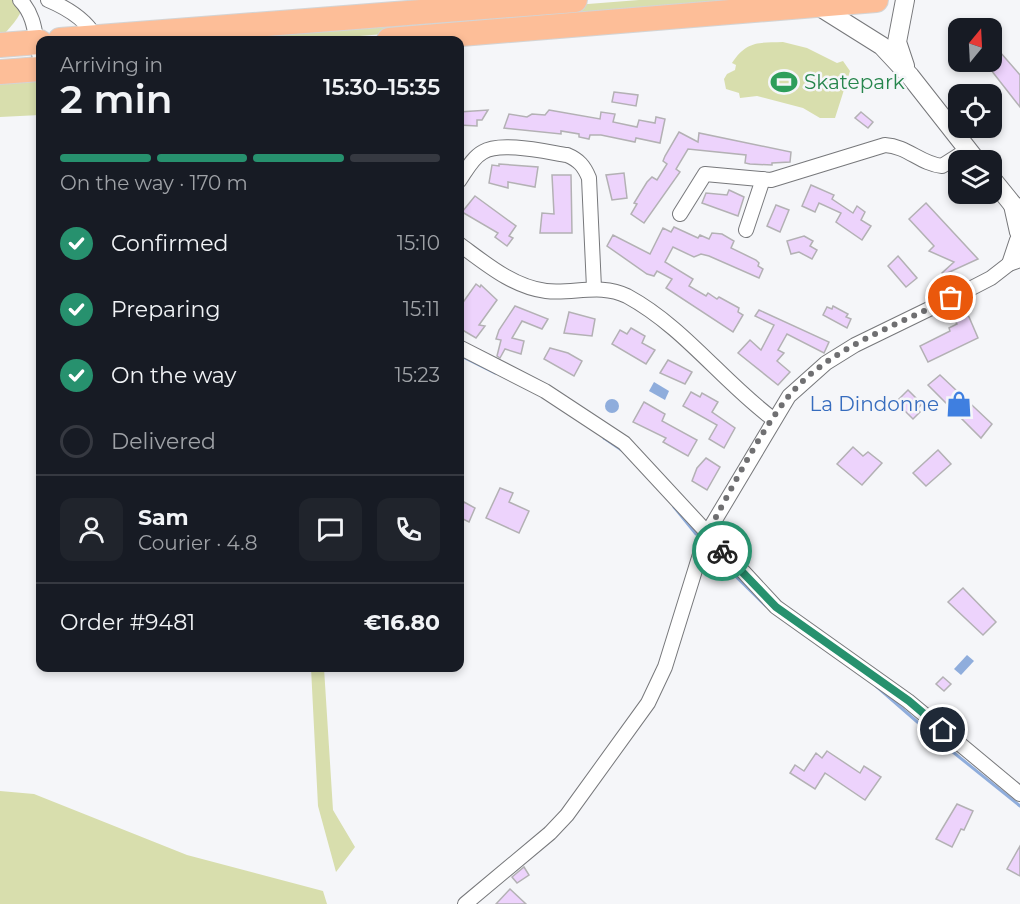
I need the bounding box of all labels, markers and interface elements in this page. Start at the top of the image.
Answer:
north arrow [948,18,1002,72]
map controls [948,18,1002,204]
text: Arriving in [60,53,163,77]
sports icon: Skatepark [769,67,799,97]
place label: Skatepark [804,70,905,94]
text: 15:30–15:35 [323,74,440,101]
text: 2 min [60,75,173,123]
button: locate [948,84,1002,138]
button: layers [948,150,1002,204]
text: On the way · 170 m [60,171,248,195]
icon: check [60,227,93,260]
text: Confirmed [111,230,228,257]
text: 15:10 [397,231,440,255]
pin [925,272,976,323]
icon: bag [934,281,967,314]
icon: check [60,293,93,326]
text: Preparing [111,296,220,323]
text: 15:11 [403,297,440,321]
icon: check [60,359,93,392]
text: On the way [111,362,236,389]
text: 15:23 [395,363,440,387]
shop icon: La Dindonne [944,389,974,419]
place label: La Dindonne [810,392,939,416]
text: Delivered [111,428,216,455]
button: person [60,498,123,561]
button: chat [299,498,362,561]
button: phone [377,498,440,561]
text: Sam [138,504,189,531]
courier [692,521,752,581]
text: Courier · 4.8 [138,531,257,555]
icon: bike [706,535,739,568]
text: Order #9481 [60,609,195,636]
text: €16.80 [364,609,440,636]
pin [917,704,968,755]
icon: home [926,713,959,746]

